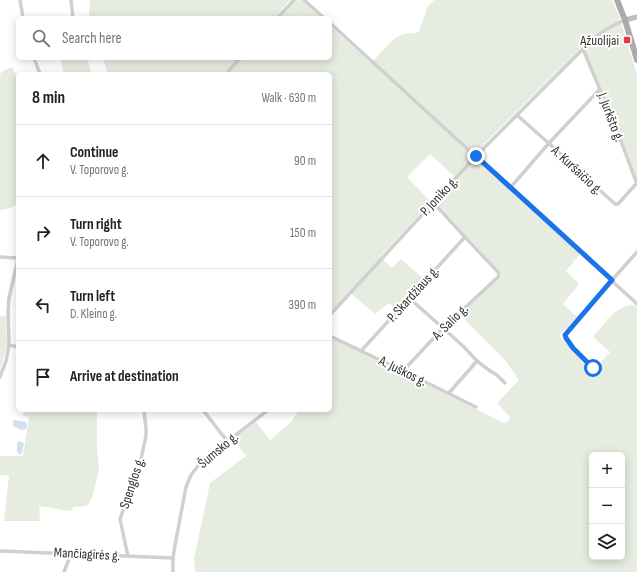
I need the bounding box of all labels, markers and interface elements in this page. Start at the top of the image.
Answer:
search box [16,16,332,60]
icon: search [30,27,52,49]
text: Search here [62,29,122,48]
place label: Ąžuolijai [579,32,619,49]
marker: Ąžuolijai [622,35,632,45]
text: 8 min [32,88,65,108]
street label: J. Jurkšto g. [594,89,628,144]
text: Walk · 630 m [261,90,316,106]
street label: A. Kuršaičio g. [547,141,606,198]
text: Continue [70,143,119,162]
route end [467,147,485,165]
icon: ahead [32,150,54,172]
text: 90 m [294,153,316,169]
text: V. Toporovo g. [70,162,129,178]
street label: P. Joniko g. [417,173,461,219]
text: Turn right [70,215,122,234]
icon: right [32,222,54,244]
text: 150 m [290,225,316,241]
text: V. Toporovo g. [70,234,129,250]
street label: P. Skardžiaus g. [383,262,443,326]
text: Turn left [70,287,115,306]
icon: left [32,294,54,316]
text: 390 m [289,297,316,313]
street label: A. Salio g. [428,300,472,344]
text: D. Kleino g. [70,306,117,322]
street label: A. Juškos g. [375,352,430,390]
route start [584,359,602,377]
icon: arrive [32,366,54,388]
text: Arrive at destination [70,367,179,386]
street label: Šumsko g. [194,428,242,472]
map controls [589,452,625,560]
button: + [589,452,625,488]
street label: Spenglos g. [116,455,148,511]
button: − [589,488,625,524]
button: layers [589,524,625,560]
street label: Mančiagirės g. [53,544,121,564]

